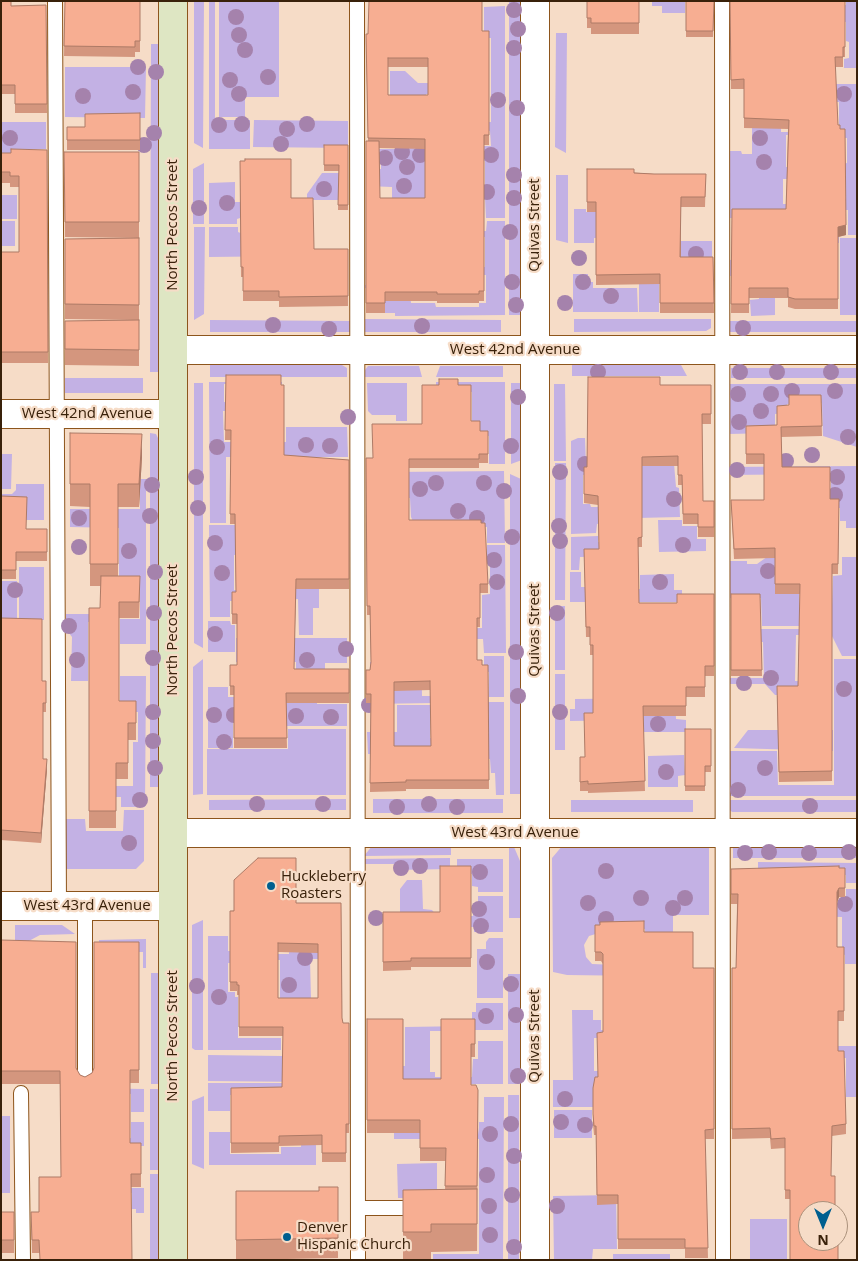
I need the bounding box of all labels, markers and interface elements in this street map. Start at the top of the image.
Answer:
street label: North Pecos Street [164,159,182,291]
street label: Quivas Street [526,178,544,272]
street label: West 42nd Avenue [450,341,580,359]
street label: West 42nd Avenue [22,405,152,423]
street label: North Pecos Street [164,564,182,696]
street label: Quivas Street [526,583,544,677]
street label: West 43rd Avenue [451,824,579,842]
place label: Huckleberry Roasters [281,868,366,903]
marker: Huckleberry Roasters [265,880,277,892]
street label: West 43rd Avenue [23,897,151,915]
street label: North Pecos Street [164,970,182,1102]
street label: Quivas Street [526,989,544,1083]
north arrow [798,1201,848,1251]
place label: Denver Hispanic Church [297,1219,411,1254]
marker: Denver Hispanic Church [281,1231,293,1243]
text: N [817,1231,829,1250]

